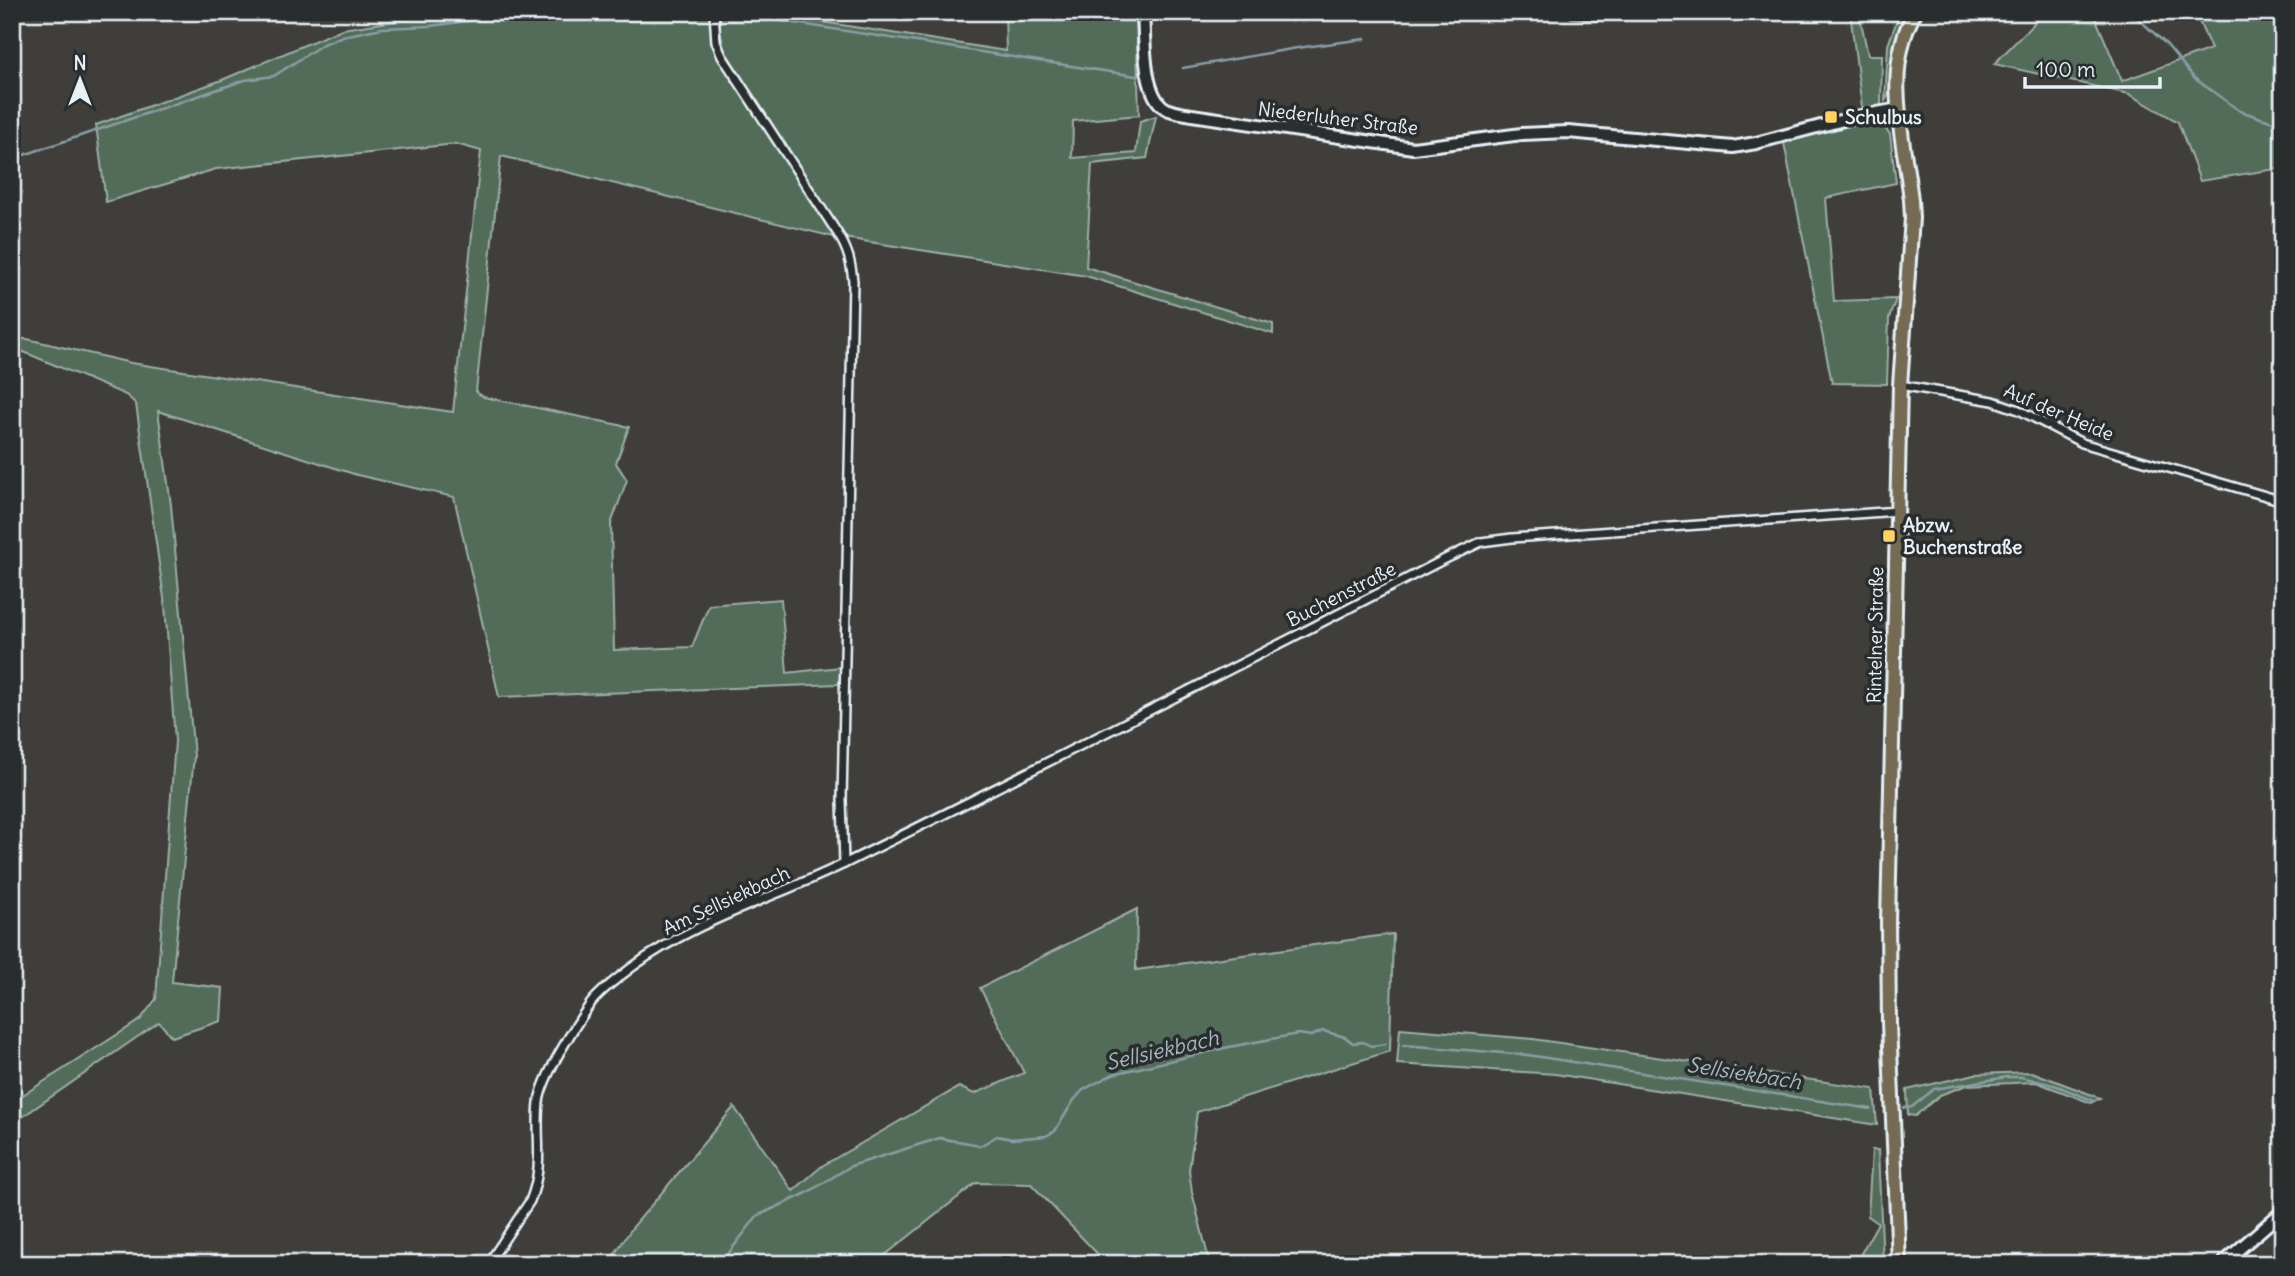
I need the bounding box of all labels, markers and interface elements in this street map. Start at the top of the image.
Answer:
north arrow [46,46,116,116]
scale bar [2025,46,2160,90]
text: N [73,51,87,75]
text: 100 m [2036,56,2095,83]
street label: Niederluher Straße [1257,96,1419,140]
place label: Schulbus [1845,105,1922,129]
marker: Schulbus [1823,109,1839,125]
street label: Auf der Heide [2000,378,2118,446]
place label: Abzw. Buchenstraße [1903,513,2022,559]
marker: Abzw. Buchenstraße [1881,528,1897,544]
street label: Buchenstraße [1282,556,1400,632]
street label: Rintelner Straße [1862,566,1888,704]
street label: Am Sellsiekbach [659,860,793,940]
water label: Sellsiekbach [1103,1024,1222,1076]
water label: Sellsiekbach [1685,1051,1804,1095]

